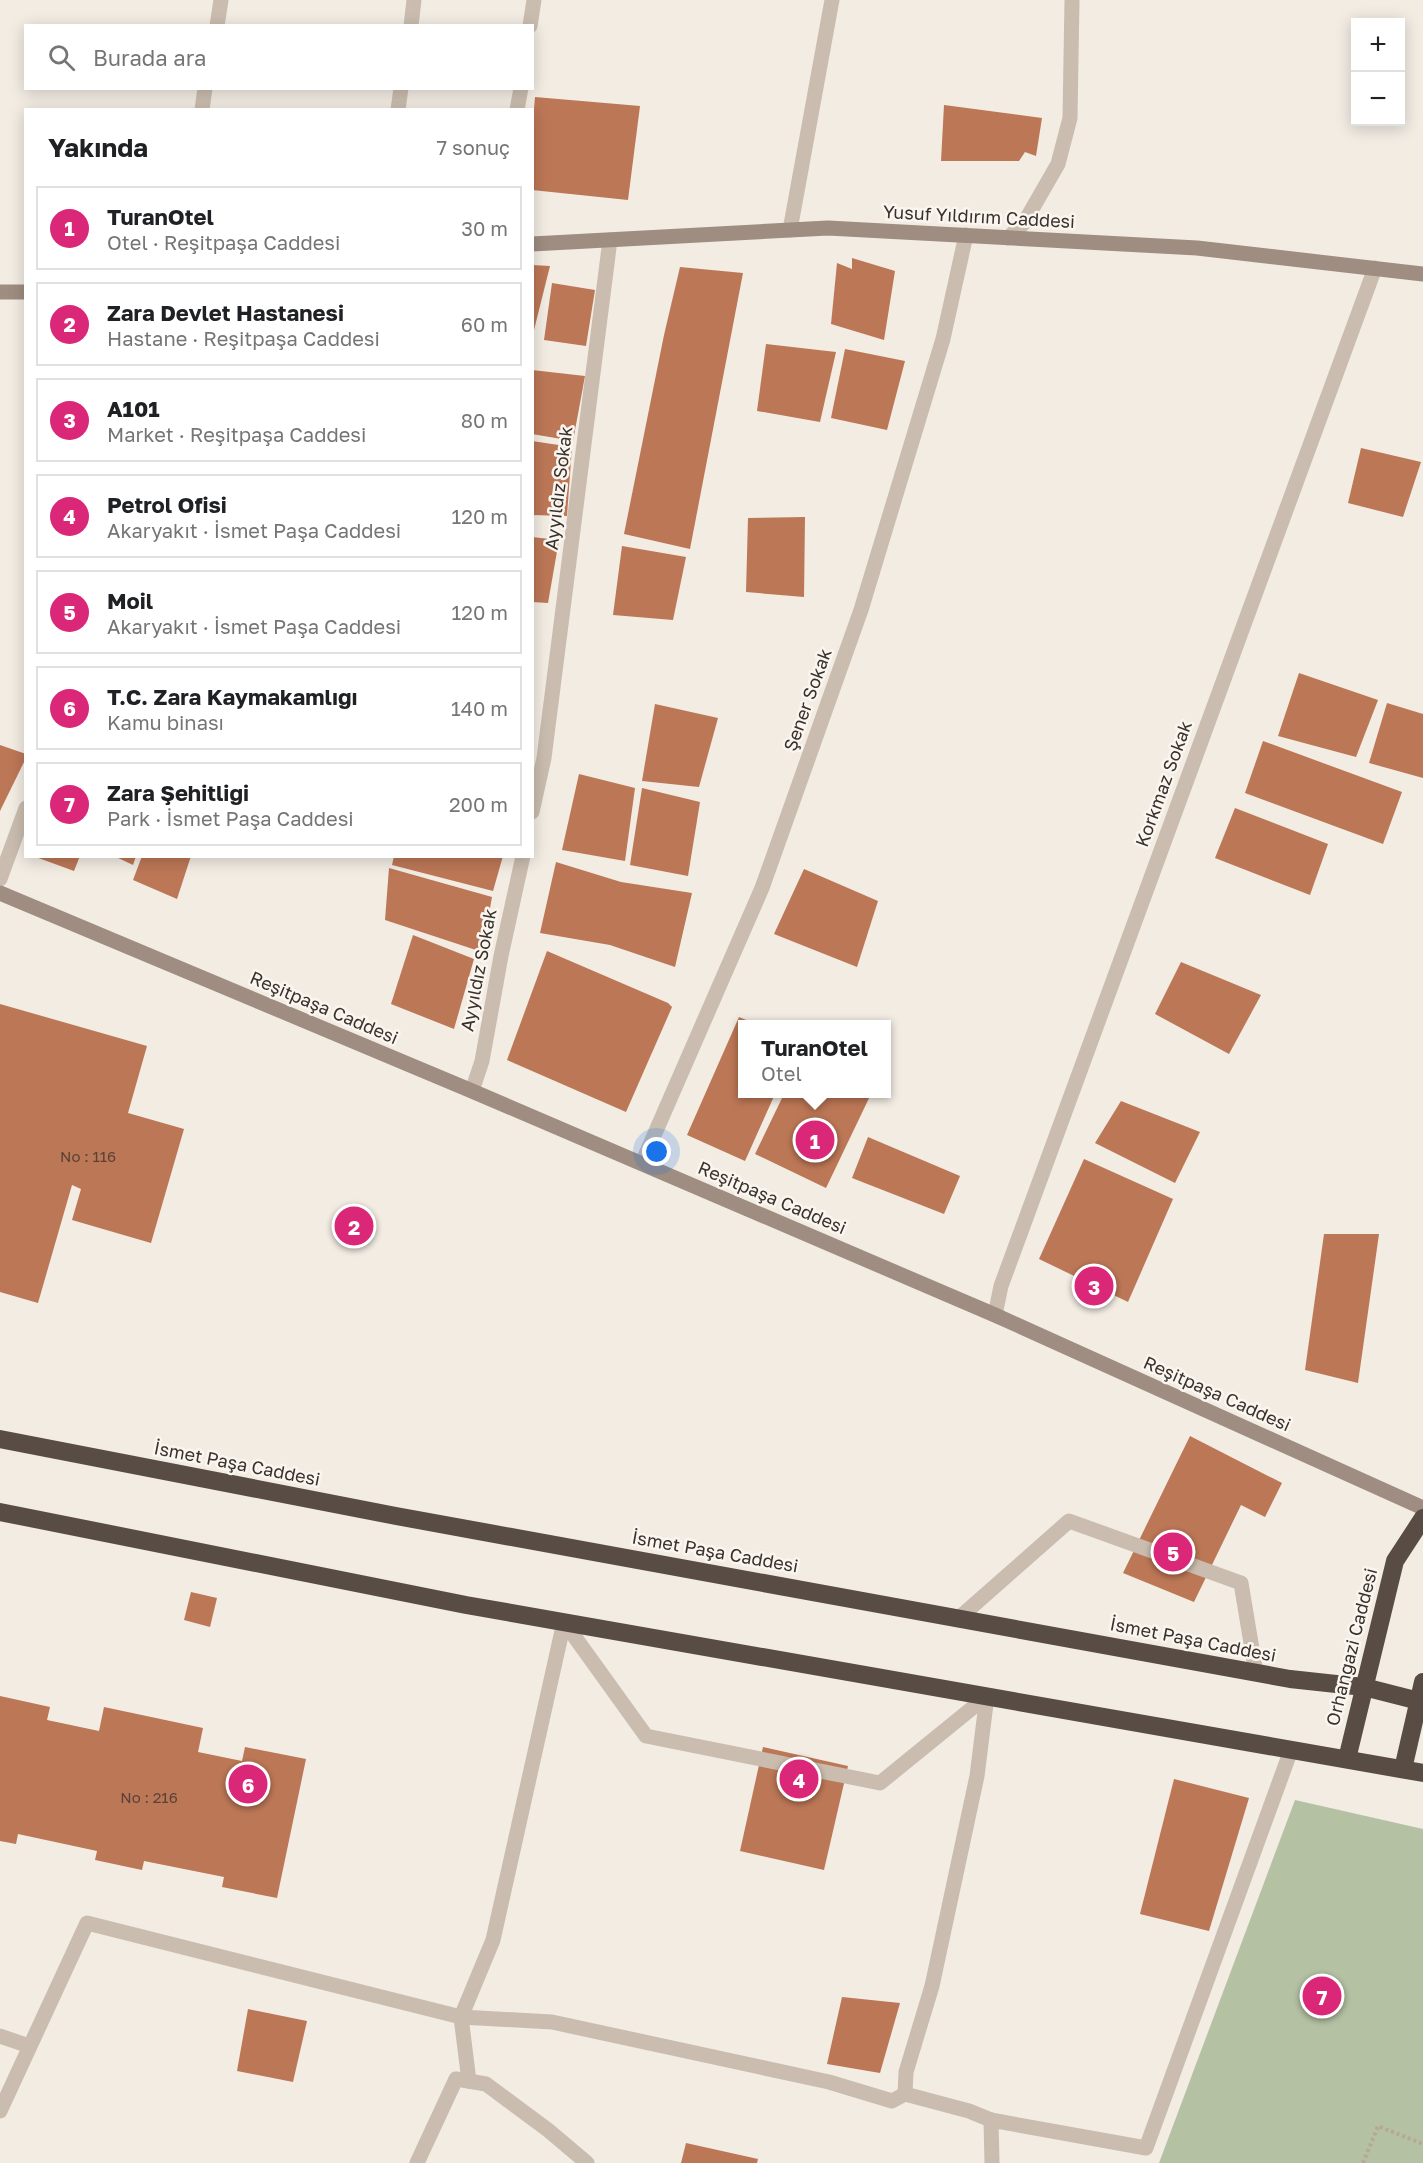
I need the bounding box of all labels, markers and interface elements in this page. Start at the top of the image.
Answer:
map controls [1351,18,1405,126]
button: + [1351,18,1405,72]
search box [24,24,534,90]
icon: search [45,41,78,74]
text: Burada ara [93,44,207,71]
button: − [1351,72,1405,126]
text: Yakında [48,132,148,163]
text: 7 sonuç [437,135,510,159]
street label: Yusuf Yıldırım Caddesi [882,200,1076,232]
text: TuranOtel [107,203,214,230]
text: 1 [64,216,75,240]
text: 30 m [461,216,508,240]
text: Otel · Reşitpaşa Caddesi [107,230,340,254]
text: Zara Devlet Hastanesi [107,299,344,326]
text: 2 [63,312,76,336]
text: 60 m [461,312,508,336]
text: Hastane · Reşitpaşa Caddesi [107,326,380,350]
text: A101 [107,395,160,422]
text: 3 [63,408,76,432]
text: 80 m [461,408,508,432]
text: Market · Reşitpaşa Caddesi [107,422,366,446]
street label: Ayyıldız Sokak [540,425,577,551]
text: Petrol Ofisi [107,491,227,518]
text: 4 [63,504,76,528]
text: 120 m [452,504,508,528]
text: Akaryakıt · İsmet Paşa Caddesi [107,518,401,542]
text: Moil [107,587,153,614]
text: 5 [63,600,76,624]
text: 120 m [452,600,508,624]
text: Akaryakıt · İsmet Paşa Caddesi [107,614,401,638]
street label: Şener Sokak [778,645,836,754]
text: T.C. Zara Kaymakamlığı [107,683,358,710]
text: 6 [63,696,76,720]
text: 140 m [451,696,508,720]
text: Kamu binası [107,710,224,734]
street label: Korkmaz Sokak [1130,718,1196,850]
text: Zara Şehitliği [107,779,249,806]
text: 7 [64,792,75,816]
text: 200 m [449,792,508,816]
text: Park · İsmet Paşa Caddesi [107,806,354,830]
street label: Ayyıldız Sokak [455,907,501,1033]
street label: Reşitpaşa Caddesi [247,966,402,1048]
popup [738,1020,891,1098]
text: TuranOtel [761,1034,868,1061]
text: Otel [761,1061,802,1085]
pin: 1 [796,1118,834,1162]
your location [642,1137,671,1166]
house number: No : 116 [60,1147,116,1165]
street label: Reşitpaşa Caddesi [695,1156,850,1238]
pin: 2 [334,1204,374,1248]
pin: 3 [1074,1264,1114,1308]
street label: Reşitpaşa Caddesi [1140,1351,1294,1435]
street label: İsmet Paşa Caddesi [152,1436,322,1490]
street label: İsmet Paşa Caddesi [630,1526,800,1576]
pin: 5 [1154,1530,1192,1574]
street label: Orhangazi Caddesi [1321,1566,1381,1728]
street label: İsmet Paşa Caddesi [1108,1612,1278,1666]
pin: 4 [780,1756,818,1802]
pin: 6 [228,1762,268,1806]
house number: No : 216 [120,1788,178,1806]
pin: 7 [1302,1974,1342,2018]

